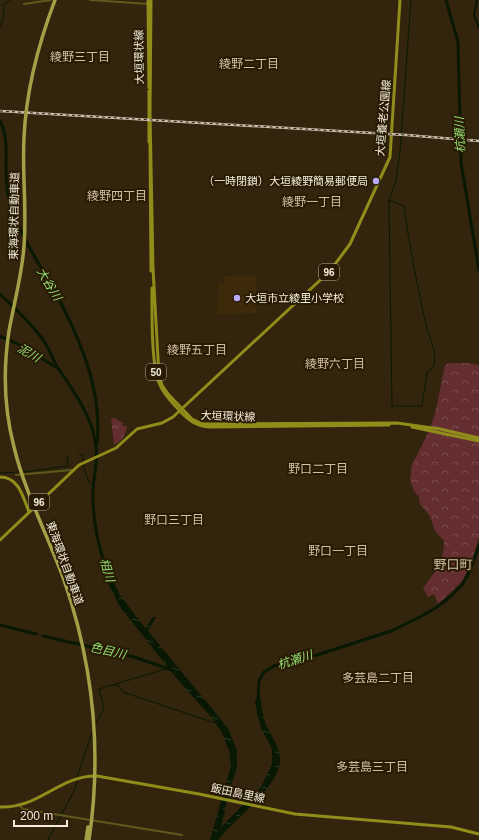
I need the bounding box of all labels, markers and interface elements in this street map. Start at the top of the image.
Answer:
street label: 大垣環状線 [133,29,145,85]
district label: 綾野三丁目 [50,50,110,64]
district label: 綾野二丁目 [219,57,279,71]
street label: 大垣養老公園線 [374,79,392,157]
water label: 杭瀬川 [452,115,468,153]
street label: 東海環状自動車道 [7,172,21,260]
place label: （一時閉鎖）大垣綾野簡易郵便局 [203,175,368,187]
marker: （一時閉鎖）大垣綾野簡易郵便局 [371,176,381,186]
district label: 綾野四丁目 [87,189,147,203]
district label: 綾野一丁目 [282,195,342,209]
road number: 96 [319,264,339,280]
water label: 大谷川 [34,265,65,305]
place label: 大垣市立綾里小学校 [245,292,344,304]
marker: 大垣市立綾里小学校 [232,293,242,303]
water label: 泥川 [15,341,45,366]
district label: 綾野五丁目 [167,343,227,357]
district label: 綾野六丁目 [305,357,365,371]
road number: 50 [146,364,166,380]
street label: 大垣環状線 [200,409,256,423]
district label: 野口二丁目 [288,462,348,476]
road number: 96 [29,494,49,510]
district label: 野口三丁目 [144,513,204,527]
street label: 東海環状自動車道 [44,520,86,606]
district label: 野口一丁目 [308,544,368,558]
water label: 相川 [97,556,118,585]
district label: 野口町 [433,557,473,572]
water label: 色目川 [89,640,129,662]
water label: 杭瀬川 [276,647,316,672]
district label: 多芸島二丁目 [342,671,414,685]
district label: 多芸島三丁目 [336,760,408,774]
street label: 飯田島里線 [210,781,266,805]
scale bar [14,802,67,828]
text: 200 m [20,809,53,823]

